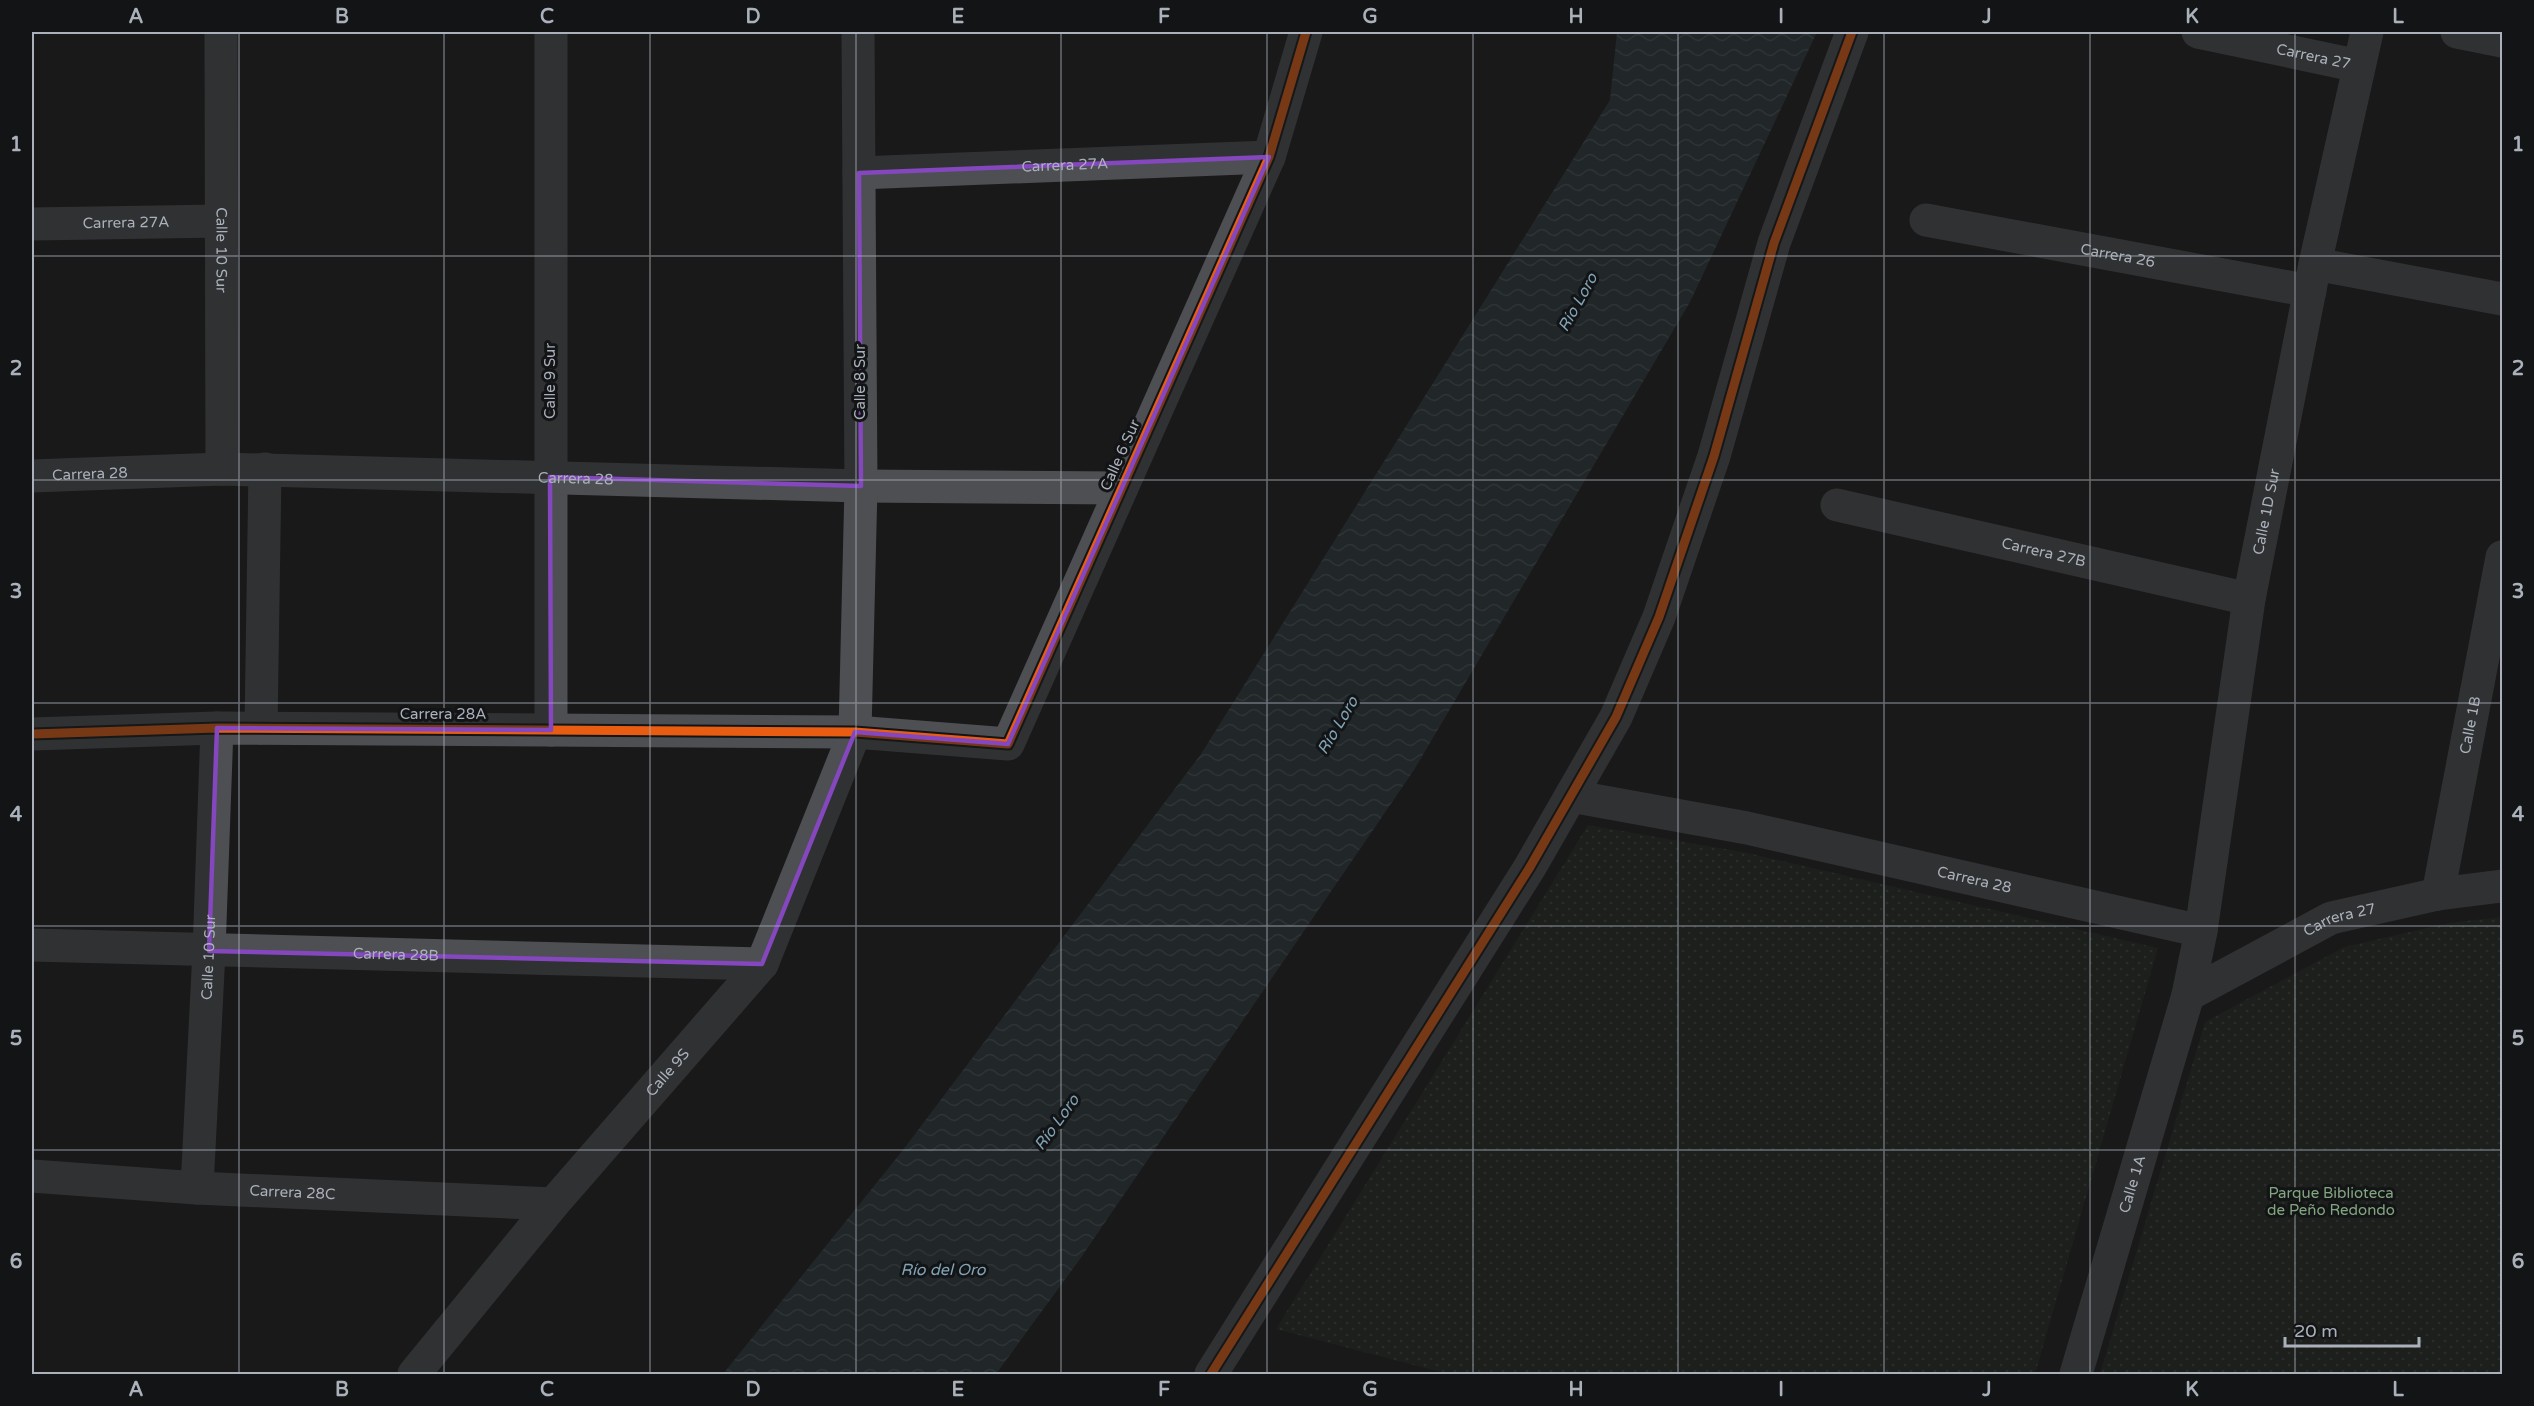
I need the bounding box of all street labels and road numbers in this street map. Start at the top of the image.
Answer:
street label: Carrera 27 [2275,40,2352,73]
street label: Carrera 27A [1021,154,1109,176]
street label: Calle 10 Sur [212,207,231,293]
street label: Carrera 27A [82,213,170,232]
street label: Carrera 26 [2079,240,2157,271]
street label: Calle 9 Sur [541,343,559,419]
street label: Calle 8 Sur [851,344,869,420]
street label: Calle 6 Sur [1096,416,1144,493]
street label: Carrera 28 [52,463,128,484]
street label: Calle 1D Sur [2249,467,2284,556]
street label: Carrera 28 [538,468,614,488]
street label: Carrera 27B [2000,534,2088,570]
street label: Calle 1B [2456,695,2484,755]
street label: Carrera 28A [400,705,486,723]
street label: Carrera 28 [1935,862,2013,897]
street label: Carrera 27 [2300,899,2377,940]
street label: Calle 10 Sur [198,914,219,1000]
street label: Carrera 28B [353,944,439,965]
street label: Calle 9S [642,1045,693,1100]
street label: Calle 1A [2115,1153,2149,1215]
street label: Carrera 28C [249,1181,336,1203]

